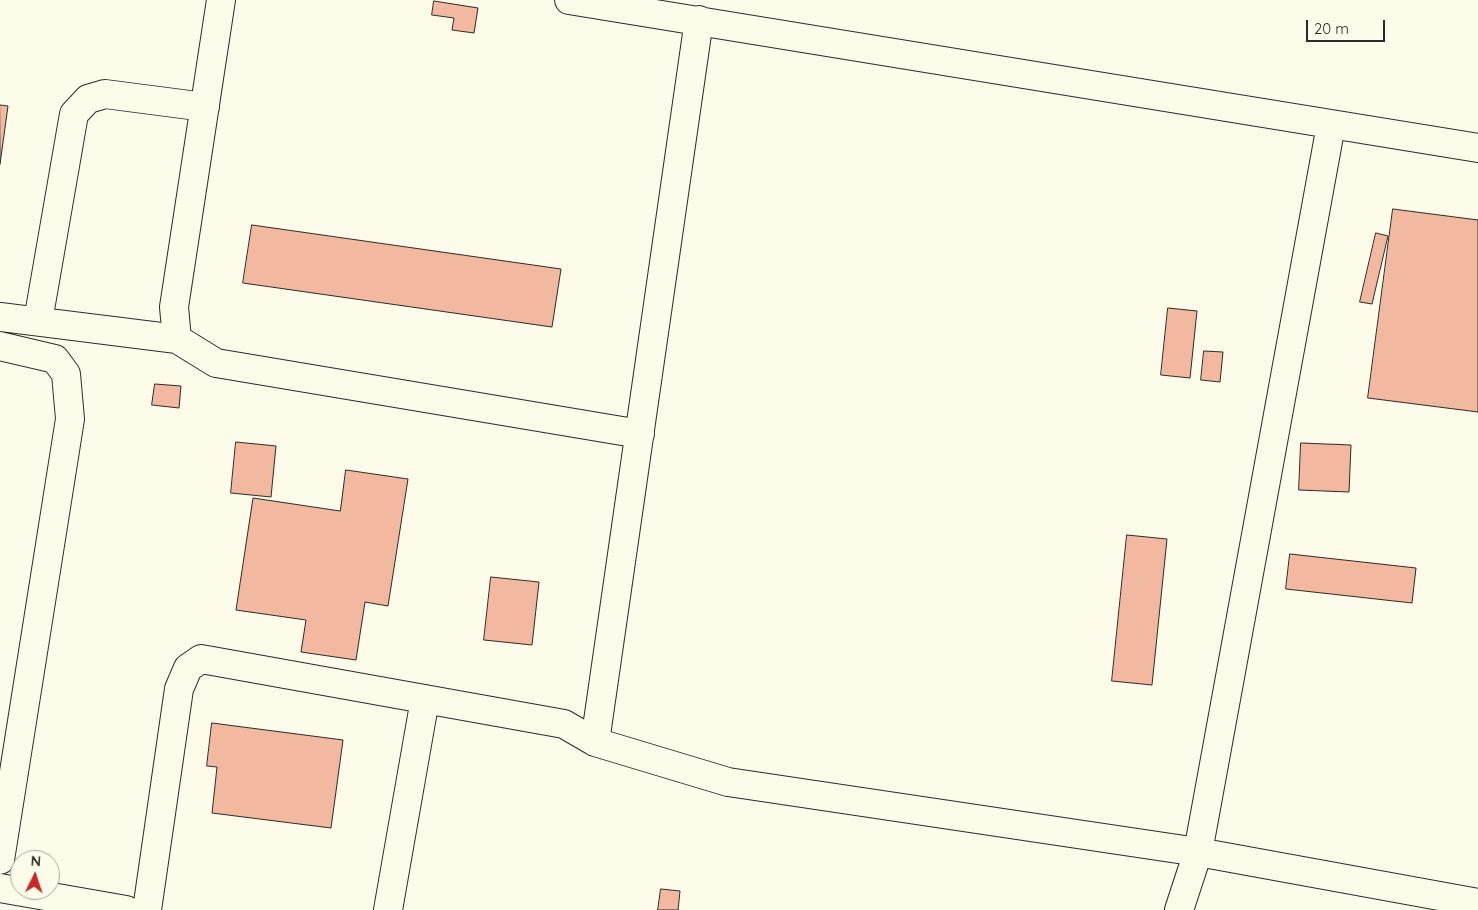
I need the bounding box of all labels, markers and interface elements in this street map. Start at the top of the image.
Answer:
scale bar [1308,10,1387,42]
text: 20 m [1314,19,1349,38]
north arrow [10,850,60,900]
text: N [30,852,42,870]

